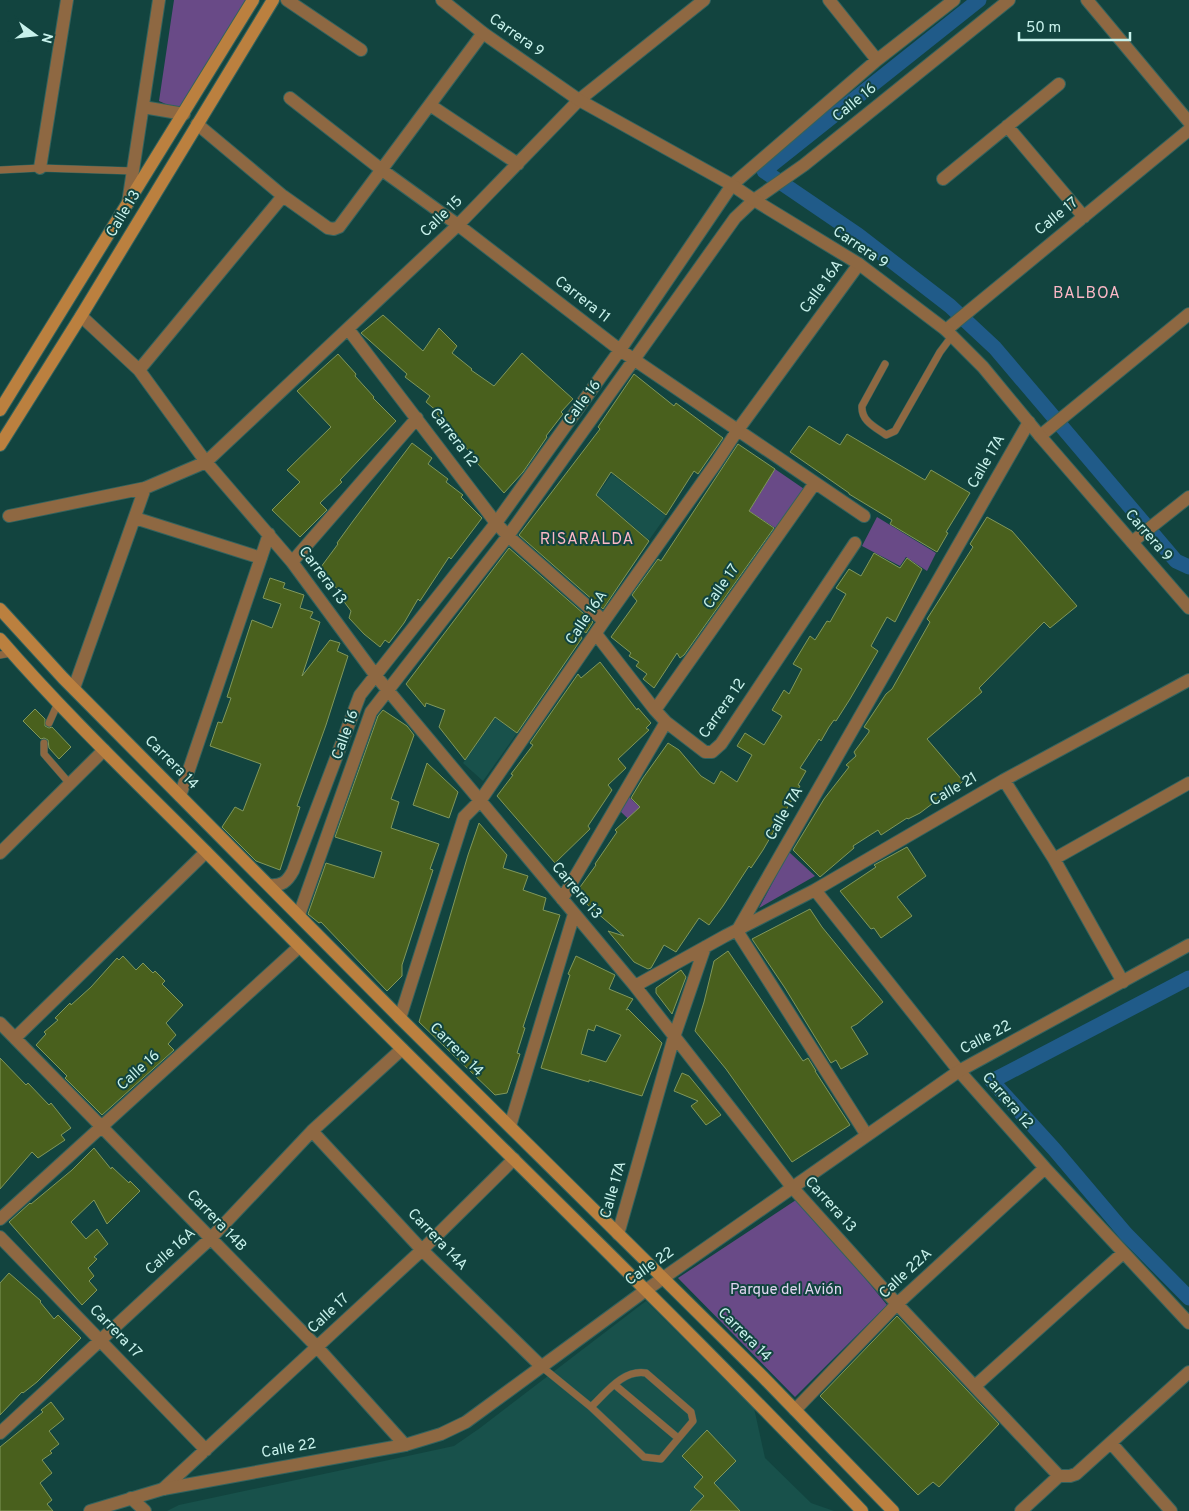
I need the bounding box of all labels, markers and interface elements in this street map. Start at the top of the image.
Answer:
north arrow [10,10,60,60]
street label: Carrera 9 [485,10,547,62]
scale bar [1019,10,1130,42]
text: 50 m [1026,19,1061,38]
text: N [37,31,56,45]
street label: Calle 16 [829,79,881,127]
street label: Calle 13 [103,187,145,241]
street label: Calle 15 [417,192,467,242]
street label: Calle 17 [1031,194,1083,240]
street label: Carrera 9 [829,222,891,274]
street label: Calle 16A [796,257,848,317]
street label: Carrera 11 [550,272,614,328]
district label: BALBOA [1053,284,1121,304]
street label: Calle 16 [560,377,606,429]
street label: Carrera 12 [425,405,481,471]
street label: Calle 17A [964,432,1010,492]
street label: Carrera 9 [1120,506,1176,566]
district label: RISARALDA [540,530,634,550]
street label: Carrera 13 [294,543,350,609]
street label: Calle 17 [700,561,744,613]
street label: Calle 16A [562,587,612,649]
street label: Carrera 12 [695,675,751,743]
street label: Calle 16 [328,707,364,762]
street label: Carrera 14 [140,732,202,794]
street label: Calle 21 [927,769,981,811]
street label: Calle 17A [762,784,808,844]
street label: Carrera 13 [547,859,605,923]
street label: Calle 22 [957,1017,1015,1059]
street label: Carrera 14 [425,1019,487,1081]
street label: Calle 16 [113,1047,165,1095]
street label: Carrera 12 [977,1069,1037,1133]
street label: Calle 17A [597,1159,631,1221]
street label: Carrera 13 [800,1173,860,1237]
street label: Carrera 14B [182,1186,250,1256]
street label: Carrera 14A [403,1205,471,1275]
street label: Calle 16A [142,1224,200,1280]
street label: Calle 22 [622,1243,678,1291]
street label: Calle 22A [876,1245,936,1303]
park label: Parque del Avión [730,1281,842,1300]
street label: Calle 17 [304,1290,354,1338]
street label: Carrera 17 [85,1301,145,1363]
street label: Carrera 14 [713,1304,775,1366]
street label: Calle 22 [260,1435,318,1463]

